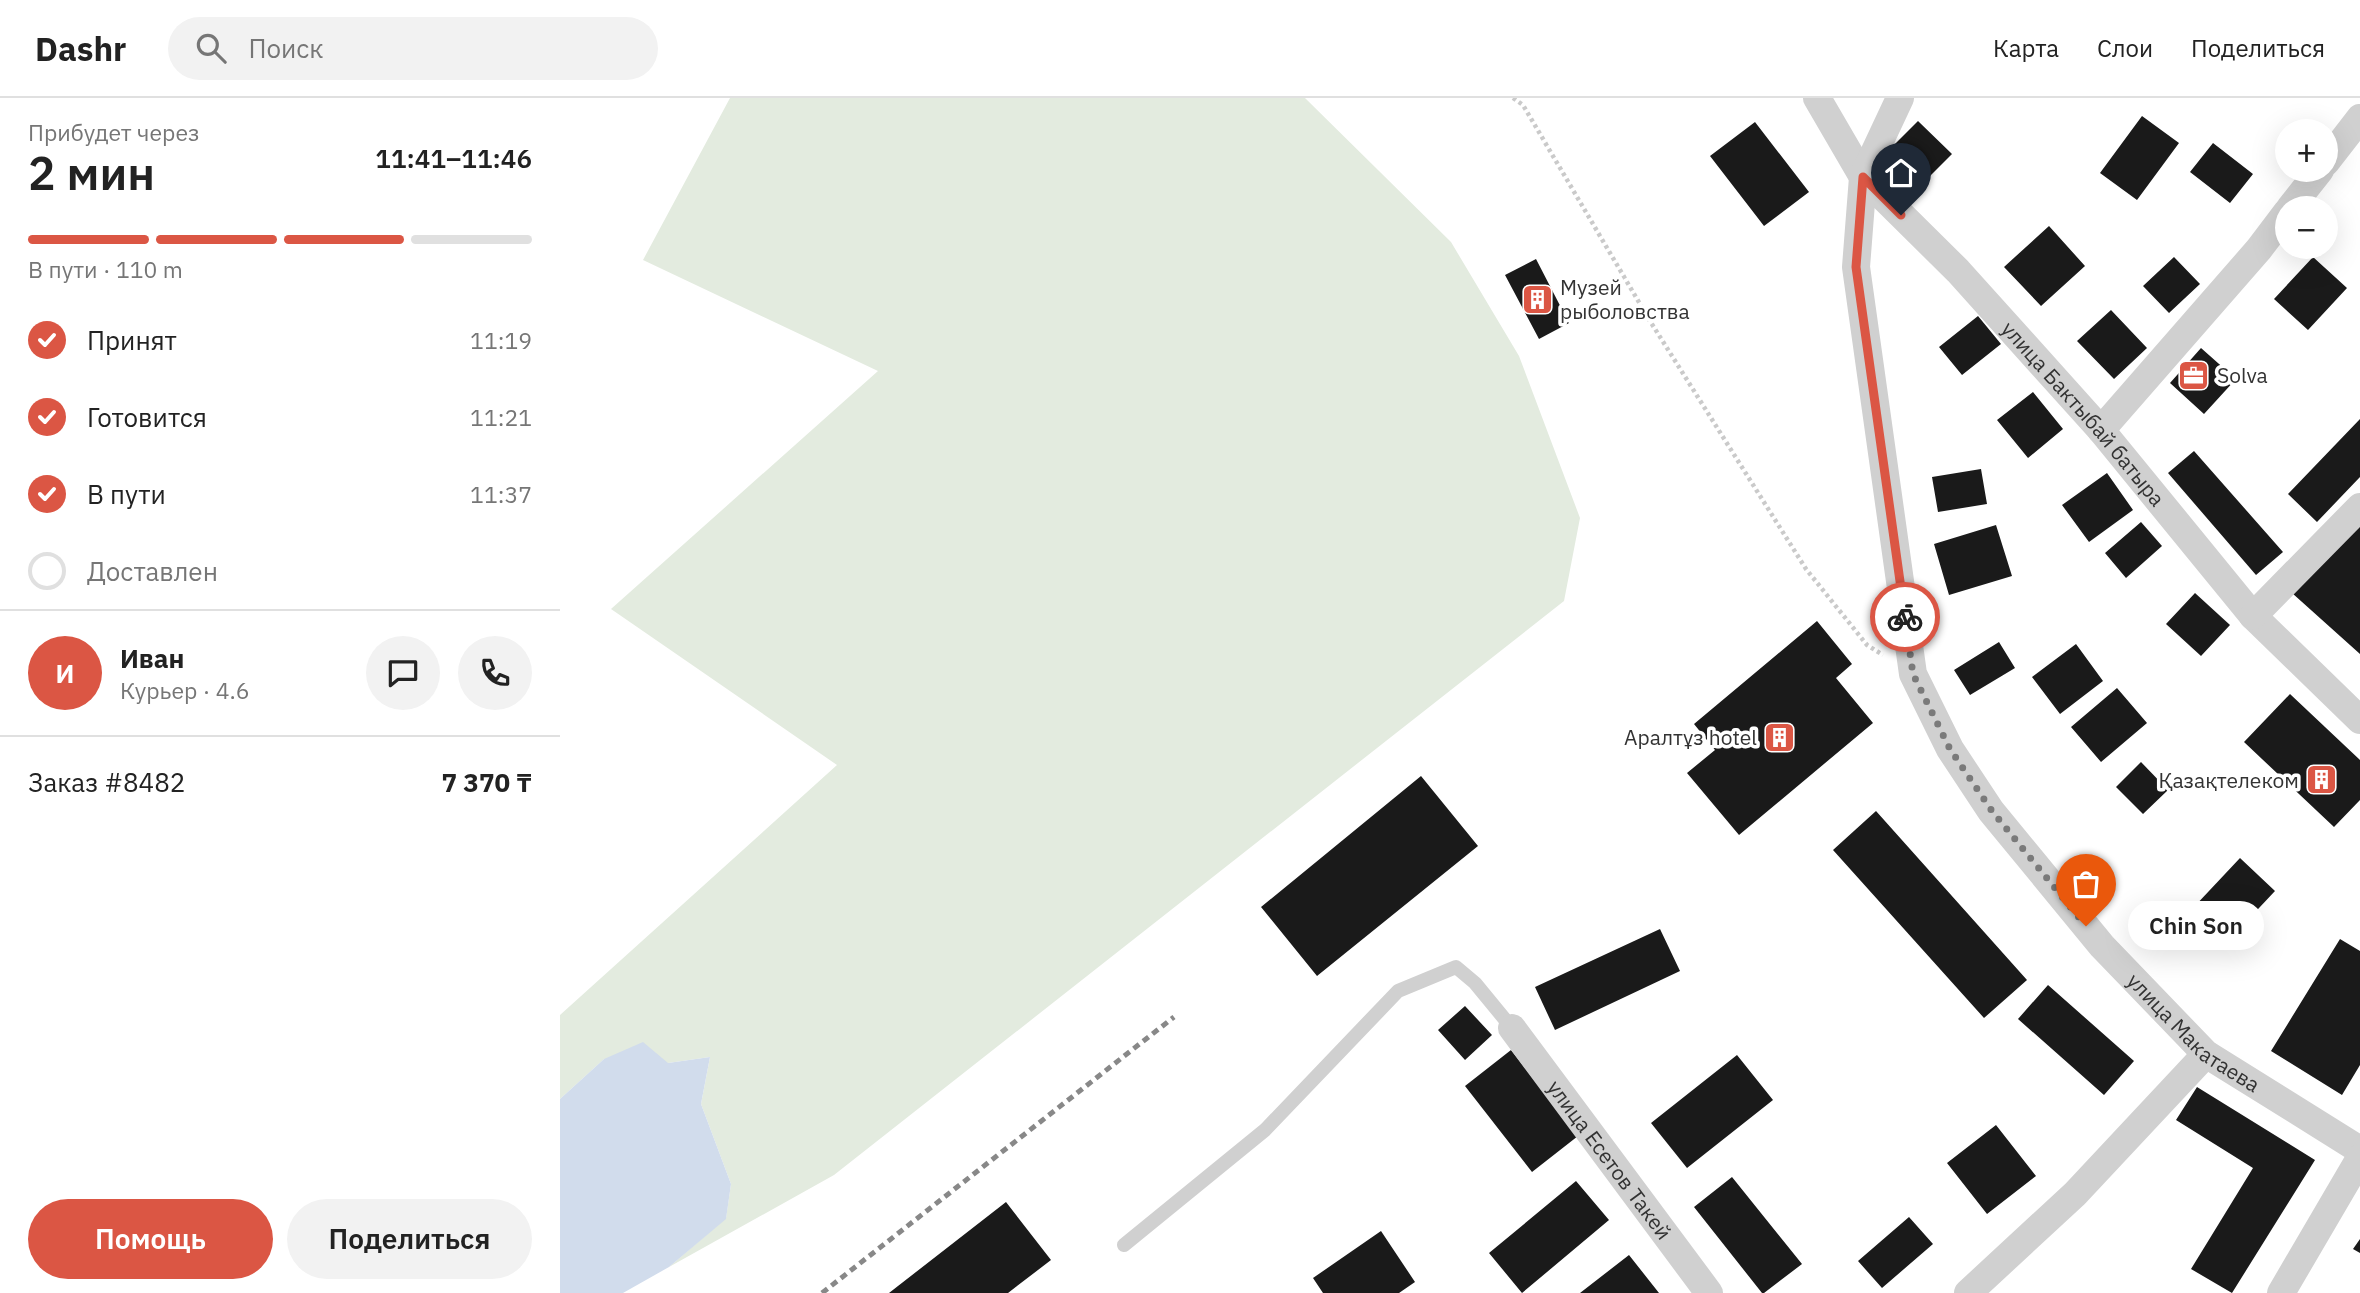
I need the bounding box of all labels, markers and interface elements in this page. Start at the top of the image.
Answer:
search box [168,17,658,80]
text: Dashr [35,27,126,70]
icon: search [192,29,230,67]
text: Поиск [248,31,324,65]
text: Карта [1993,32,2059,64]
text: Слои [2097,32,2153,64]
text: Поделиться [2191,32,2325,64]
text: Прибудет через [28,117,200,147]
map controls [2275,119,2338,259]
button: + [2275,119,2338,182]
text: 11:41–11:46 [375,141,532,175]
text: 2 мин [28,143,155,203]
pin [1871,143,1931,215]
icon: home [1882,154,1920,192]
button: − [2275,196,2338,259]
text: В пути · 110 m [28,254,183,284]
place label: Музей рыболовства [1560,273,1690,325]
building icon: Музей рыболовства [1520,282,1554,316]
street label: улица Бактыбай батыра [1996,315,2171,512]
icon: check [28,321,66,359]
text: Принят [87,323,177,357]
text: 11:19 [470,325,532,355]
office icon: Solva [2177,358,2211,392]
place label: Solva [2217,361,2268,389]
icon: check [28,398,66,436]
text: Готовится [87,400,207,434]
text: 11:21 [470,402,532,432]
icon: check [28,475,66,513]
text: В пути [87,477,166,511]
text: 11:37 [470,479,532,509]
text: Доставлен [87,554,218,588]
courier [1870,582,1940,652]
icon: bike [1886,598,1924,636]
button: chat [366,636,440,710]
button: phone [458,636,532,710]
text: Иван [120,641,185,675]
text: И [56,656,74,690]
text: Курьер · 4.6 [120,675,250,705]
building icon: Аралтұз hotel [1763,720,1797,754]
place label: Аралтұз hotel [1624,723,1757,751]
building icon: Қазақтелеком [2305,763,2339,797]
text: Заказ #8482 [28,765,185,799]
text: 7 370 ₸ [442,765,532,799]
place label: Қазақтелеком [2158,766,2299,794]
pin [2056,854,2116,926]
icon: bag [2067,865,2105,903]
callout: Chin Son [2128,902,2264,950]
text: Chin Son [2149,910,2243,940]
street label: улица Макатаева [2121,967,2265,1098]
street label: улица Есетов Такей [1541,1074,1678,1245]
button: Помощь [28,1199,273,1279]
button: Поделиться [287,1199,532,1279]

